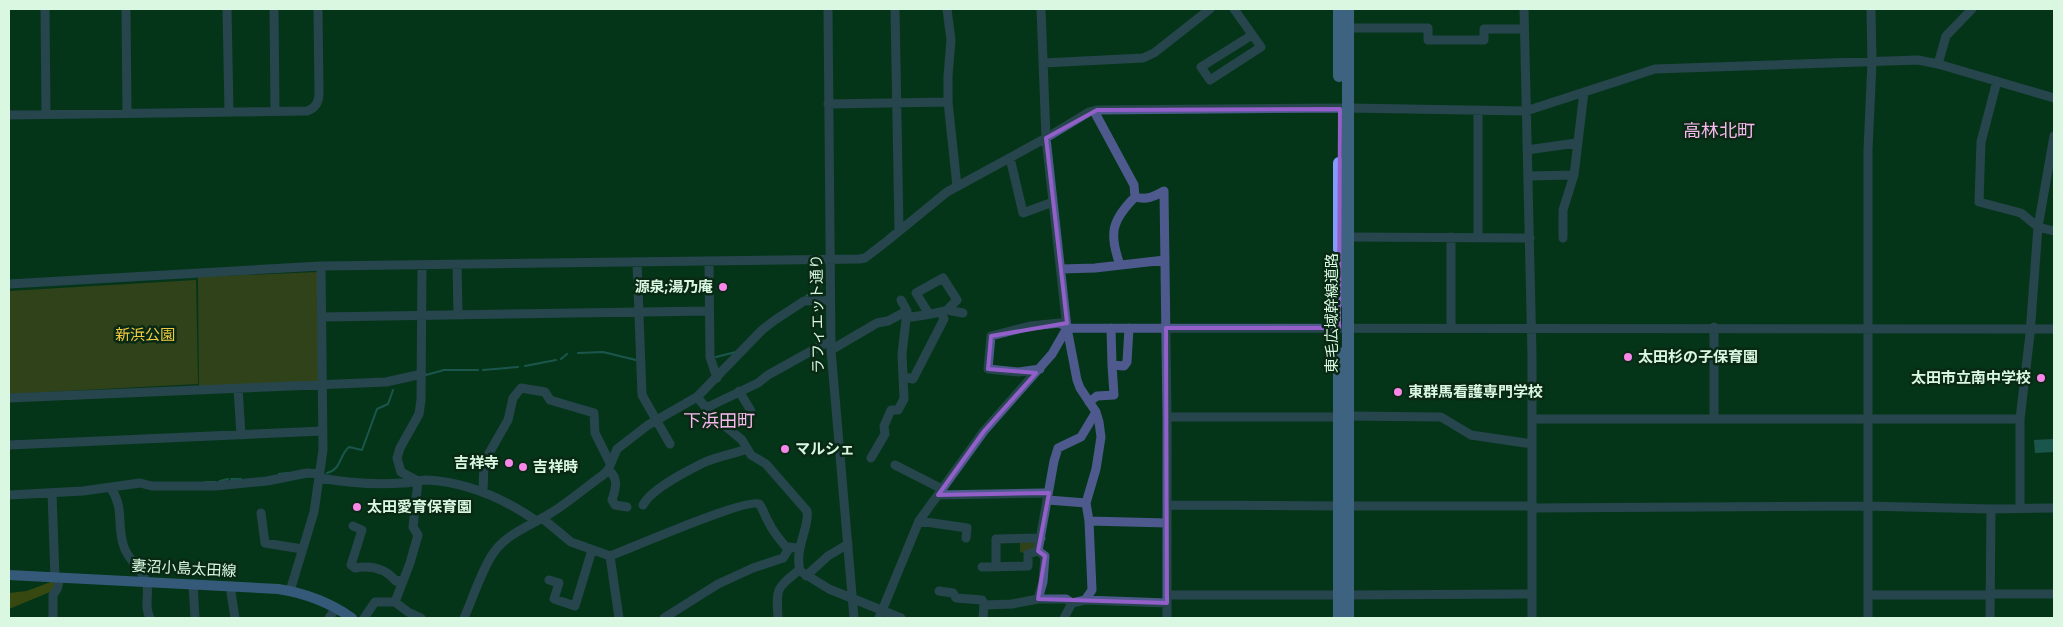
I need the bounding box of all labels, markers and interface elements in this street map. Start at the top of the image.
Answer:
district label: 高林北町 [1683,121,1755,142]
street label: 東毛広域幹線道路 [1323,253,1342,373]
street label: ラフィエット通り [807,254,829,374]
place label: 源泉;湯乃庵 [634,278,713,297]
marker: 源泉;湯乃庵 [717,281,729,293]
park label: 新浜公園 [115,326,175,345]
place label: 太田杉の子保育園 [1638,348,1758,367]
marker: 太田杉の子保育園 [1622,351,1634,363]
place label: 太田市立南中学校 [1911,369,2031,388]
marker: 太田市立南中学校 [2035,372,2047,384]
place label: 東群馬看護専門学校 [1408,383,1543,402]
marker: 東群馬看護専門学校 [1392,386,1404,398]
district label: 下浜田町 [683,411,755,432]
place label: マルシェ [795,440,855,459]
marker: マルシェ [779,443,791,455]
place label: 吉祥寺 [454,454,499,473]
marker: 吉祥寺 [503,457,515,469]
place label: 吉祥時 [533,458,578,477]
marker: 吉祥時 [517,461,529,473]
place label: 太田愛育保育園 [367,498,472,517]
marker: 太田愛育保育園 [351,501,363,513]
street label: 妻沼小島太田線 [131,557,237,581]

